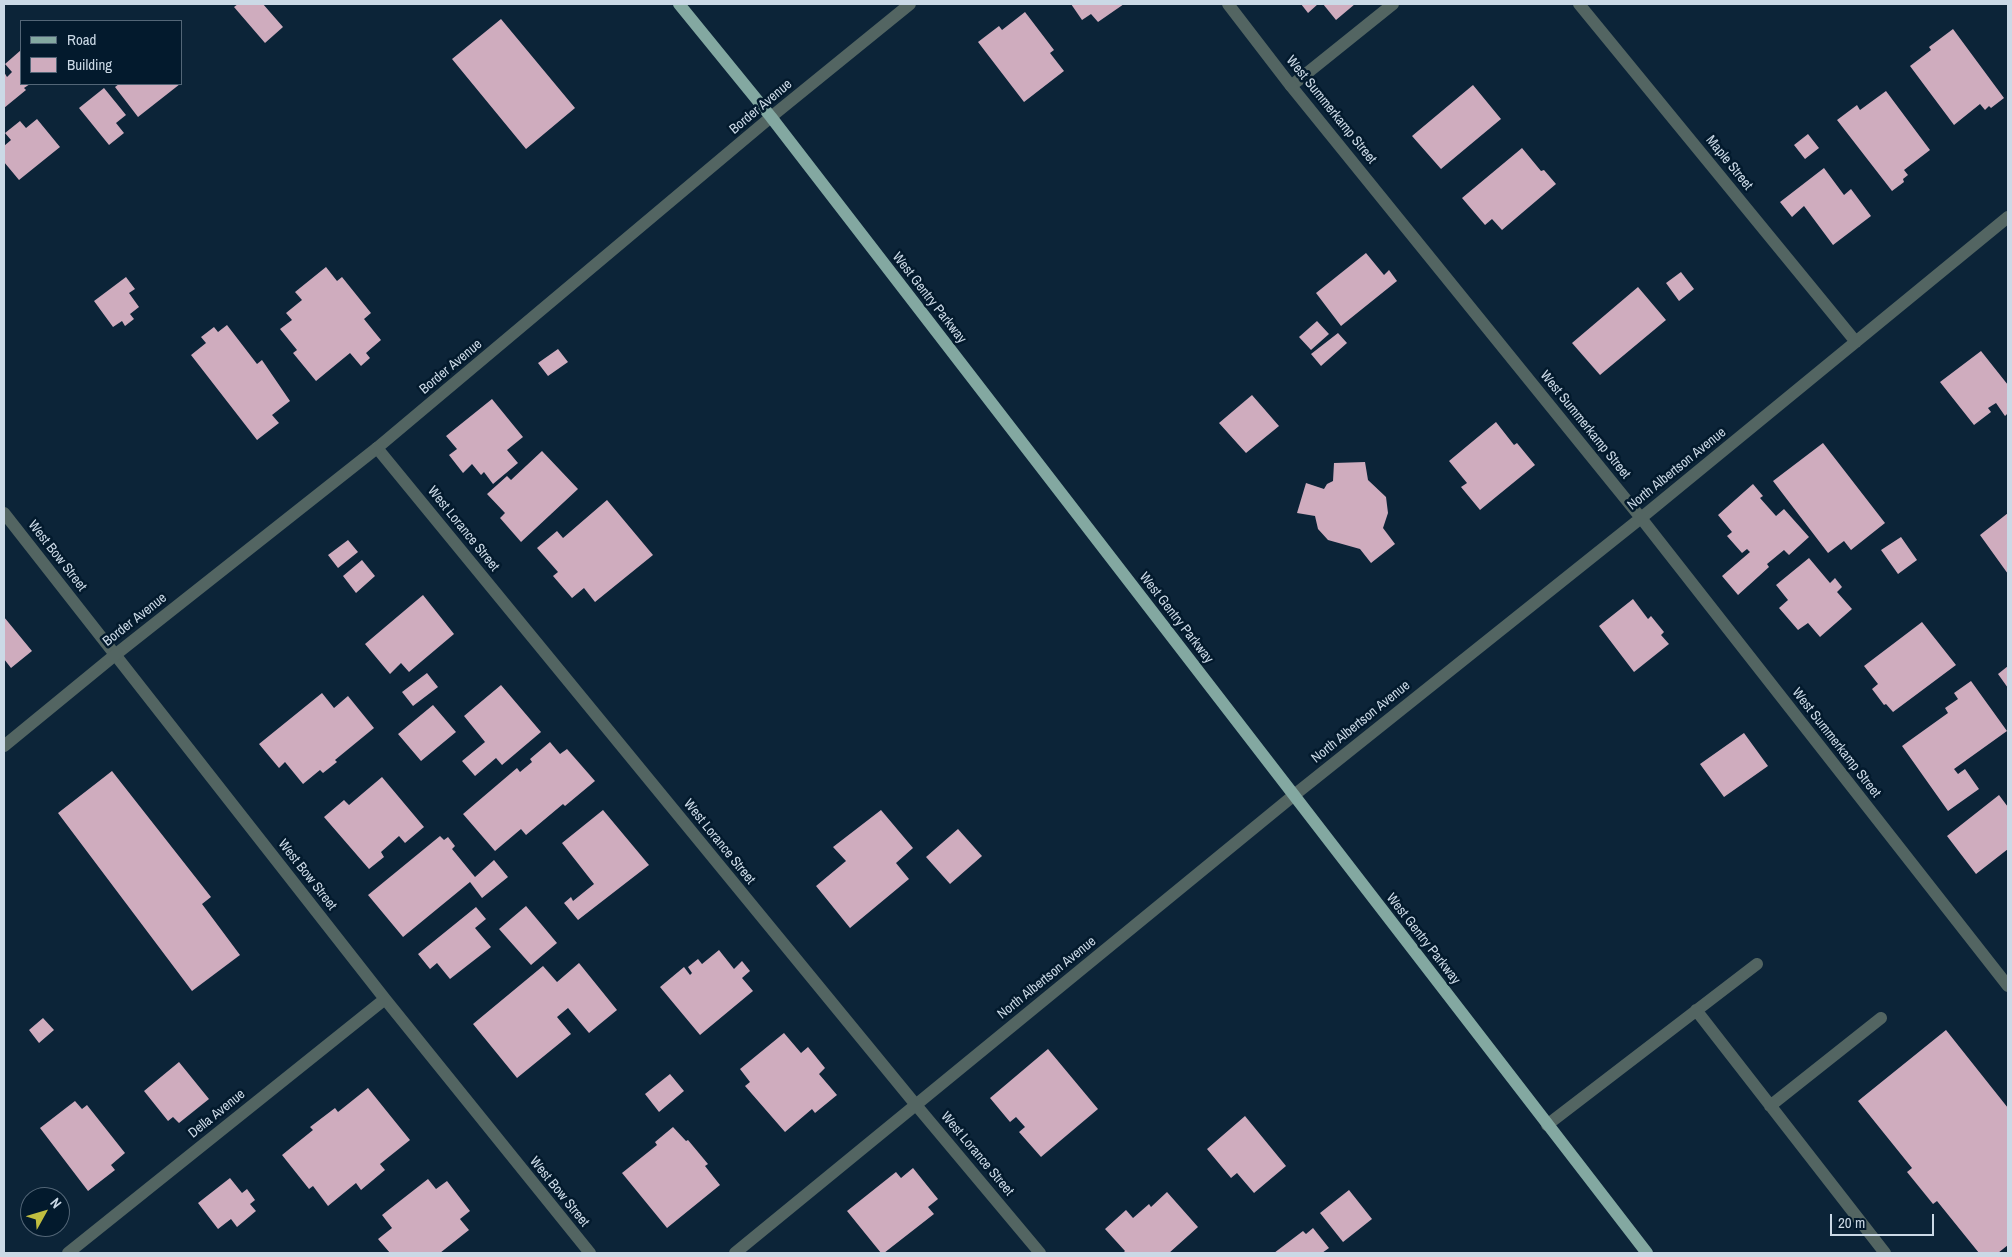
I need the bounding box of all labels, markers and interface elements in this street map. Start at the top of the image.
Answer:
legend [20,20,182,85]
text: Road [67,29,96,50]
street label: West Summerkamp Street [1282,52,1380,168]
text: Building [67,54,112,75]
street label: Border Avenue [726,76,796,138]
street label: Maple Street [1702,132,1756,194]
street label: West Gentry Parkway [888,249,970,347]
street label: Border Avenue [416,336,486,398]
street label: West Summerkamp Street [1536,367,1634,483]
street label: North Albertson Avenue [1624,424,1730,514]
street label: West Lorance Street [424,483,502,575]
street label: West Bow Street [24,517,90,595]
street label: West Gentry Parkway [1135,569,1217,667]
street label: Border Avenue [100,590,170,650]
street label: North Albertson Avenue [1308,677,1414,767]
street label: West Summerkamp Street [1788,685,1884,801]
street label: West Lorance Street [680,796,758,888]
street label: West Bow Street [274,836,340,914]
street label: West Gentry Parkway [1382,890,1464,988]
street label: North Albertson Avenue [994,933,1100,1023]
street label: Della Avenue [185,1086,249,1142]
street label: West Lorance Street [937,1109,1017,1199]
street label: West Bow Street [526,1154,592,1230]
north arrow [20,1187,70,1237]
text: N [46,1194,65,1212]
scale bar [1832,1204,1936,1236]
text: 20 m [1838,1212,1865,1233]

